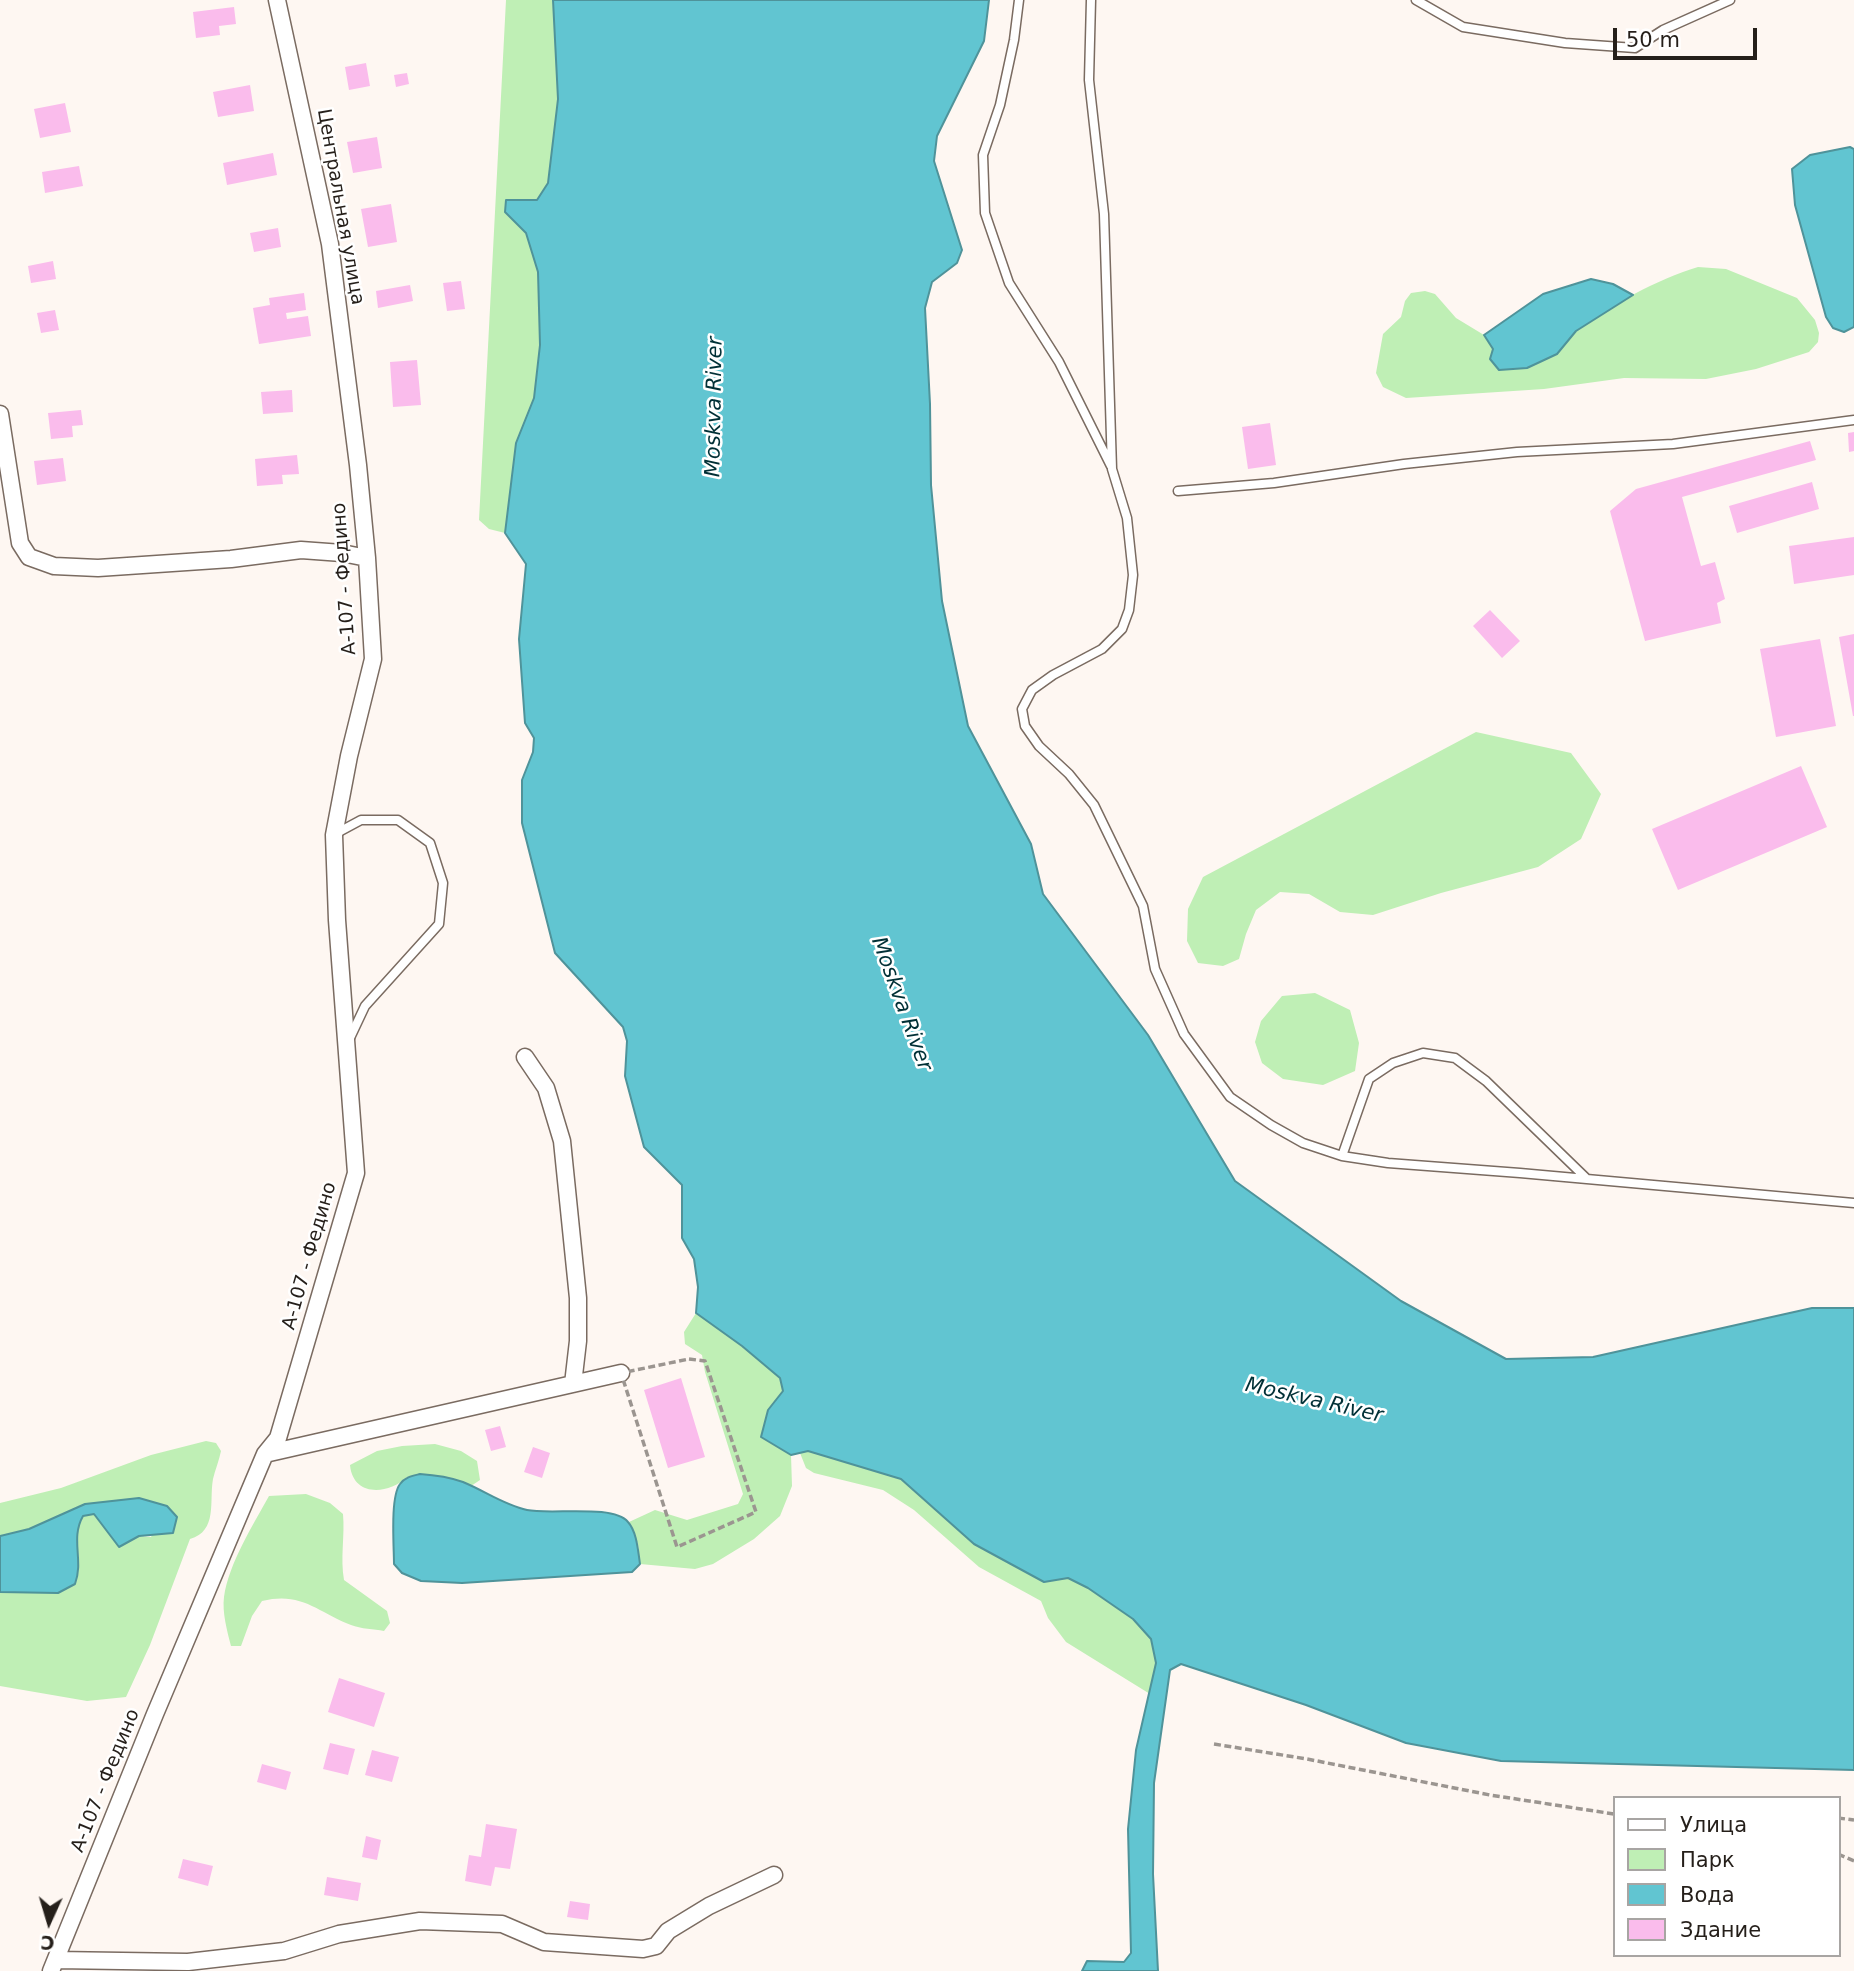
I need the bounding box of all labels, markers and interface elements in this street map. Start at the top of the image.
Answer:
scale bar [1616,14,1759,58]
text: 50 m [1626,28,1680,52]
street label: Центральная улица [312,107,368,307]
water label: Moskva River [701,337,729,477]
street label: А-107 - Федино [328,502,362,656]
water label: Moskva River [865,934,937,1074]
street label: А-107 - Федино [278,1179,342,1333]
water label: Moskva River [1243,1373,1385,1429]
street label: А-107 - Федино [67,1706,145,1856]
legend [1612,1796,1840,1957]
text: Улица [1680,1813,1747,1837]
text: Парк [1680,1848,1735,1872]
text: Вода [1680,1883,1735,1907]
north arrow [14,1887,84,1957]
text: Здание [1680,1918,1761,1942]
text: С [40,1931,55,1954]

